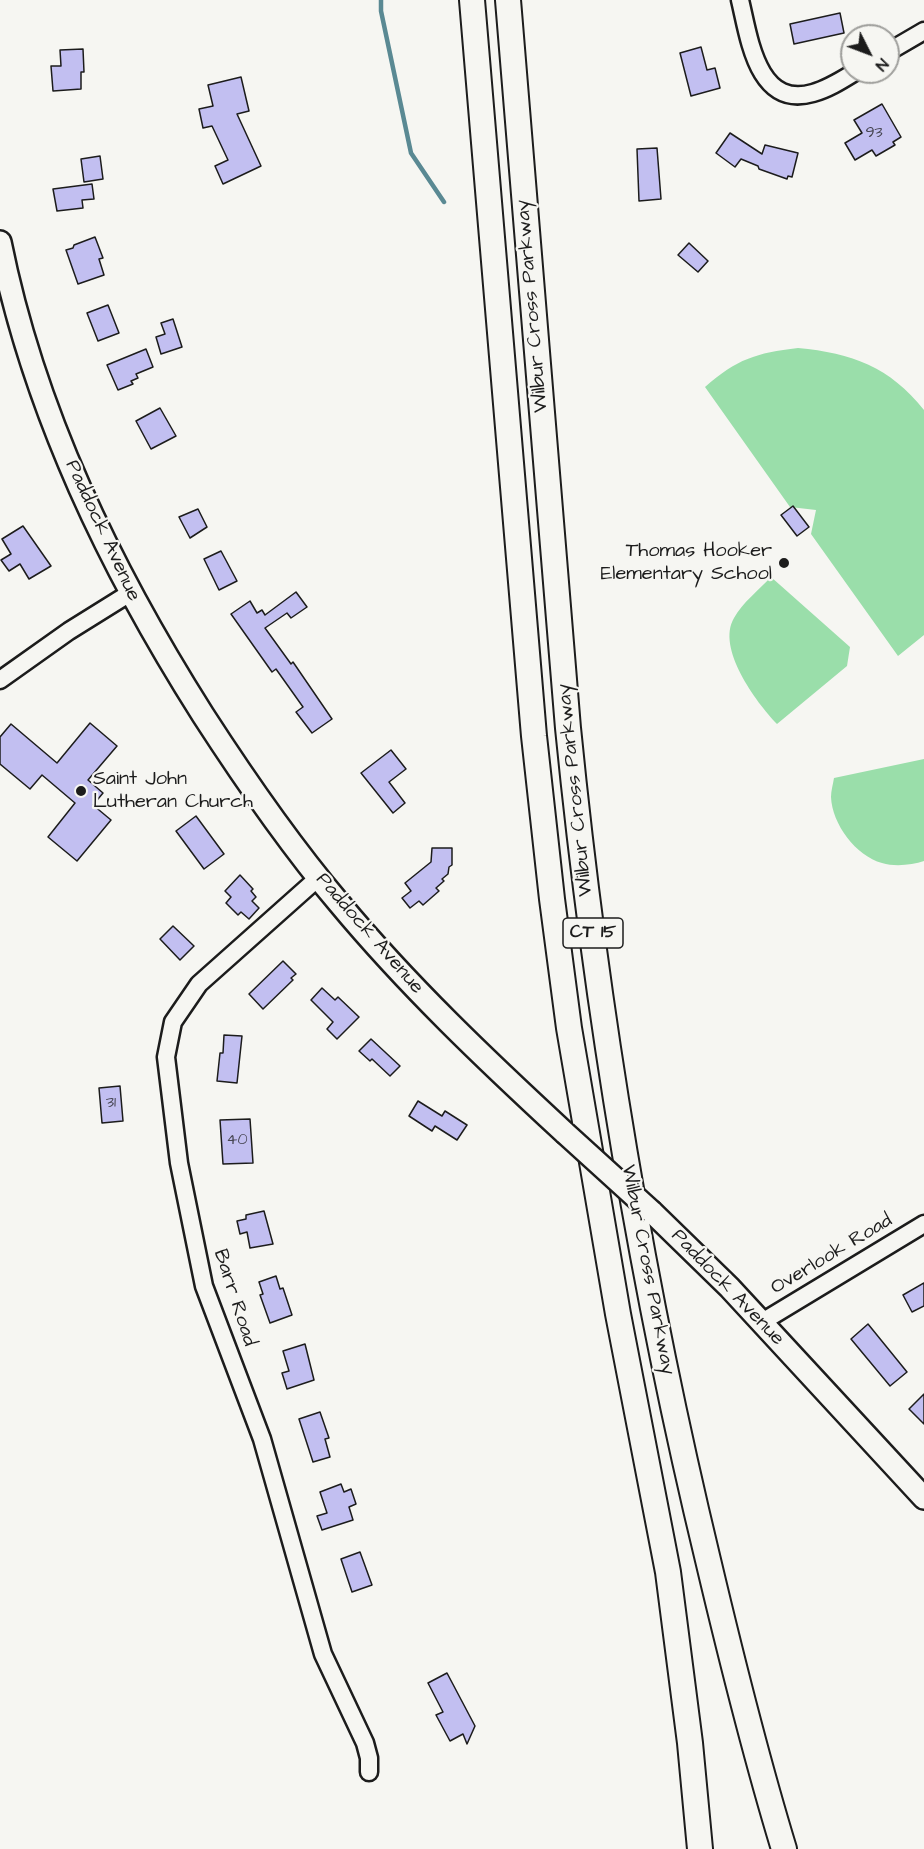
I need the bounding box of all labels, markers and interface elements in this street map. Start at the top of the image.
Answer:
north arrow [840,24,900,84]
text: N [870,54,893,76]
house number: 93 [865,124,883,144]
street label: Wilbur Cross Parkway [512,199,554,413]
street label: Paddock Avenue [59,457,145,605]
place label: Thomas Hooker Elementary School [600,540,772,587]
marker: Thomas Hooker Elementary School [777,556,791,570]
street label: Wilbur Cross Parkway [553,683,599,897]
place label: Saint John Lutheran Church [93,768,253,815]
marker: Saint John Lutheran Church [74,784,88,798]
street label: Paddock Avenue [310,869,428,999]
road number: CT 15 [563,918,623,948]
house number: 31 [106,1094,116,1114]
house number: 40 [227,1131,247,1151]
street label: Wilbur Cross Parkway [615,1163,679,1377]
street label: Overlook Road [767,1209,897,1301]
street label: Paddock Avenue [665,1225,789,1351]
street label: Barr Road [207,1247,261,1349]

